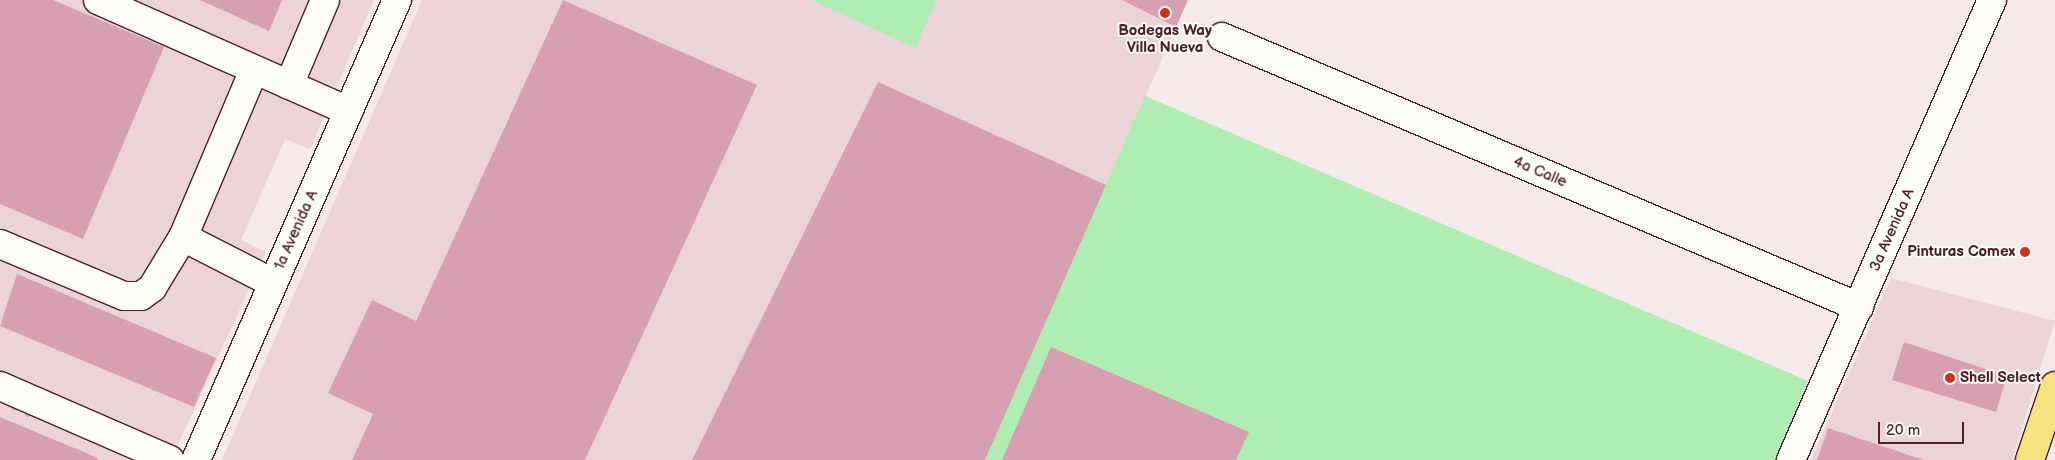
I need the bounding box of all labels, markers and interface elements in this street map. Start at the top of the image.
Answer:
marker: Bodegas Way Villa Nueva [1159,7,1171,19]
place label: Bodegas Way Villa Nueva [1118,21,1212,56]
street label: 4a Calle [1511,153,1569,191]
street label: 3a Avenida A [1866,186,1918,274]
street label: 1a Avenida A [270,187,322,273]
place label: Pinturas Comex [1907,243,2015,261]
marker: Pinturas Comex [2019,246,2031,258]
place label: Shell Select [1960,369,2041,387]
marker: Shell Select [1944,372,1956,384]
scale bar [1880,412,1966,444]
text: 20 m [1886,421,1920,440]

